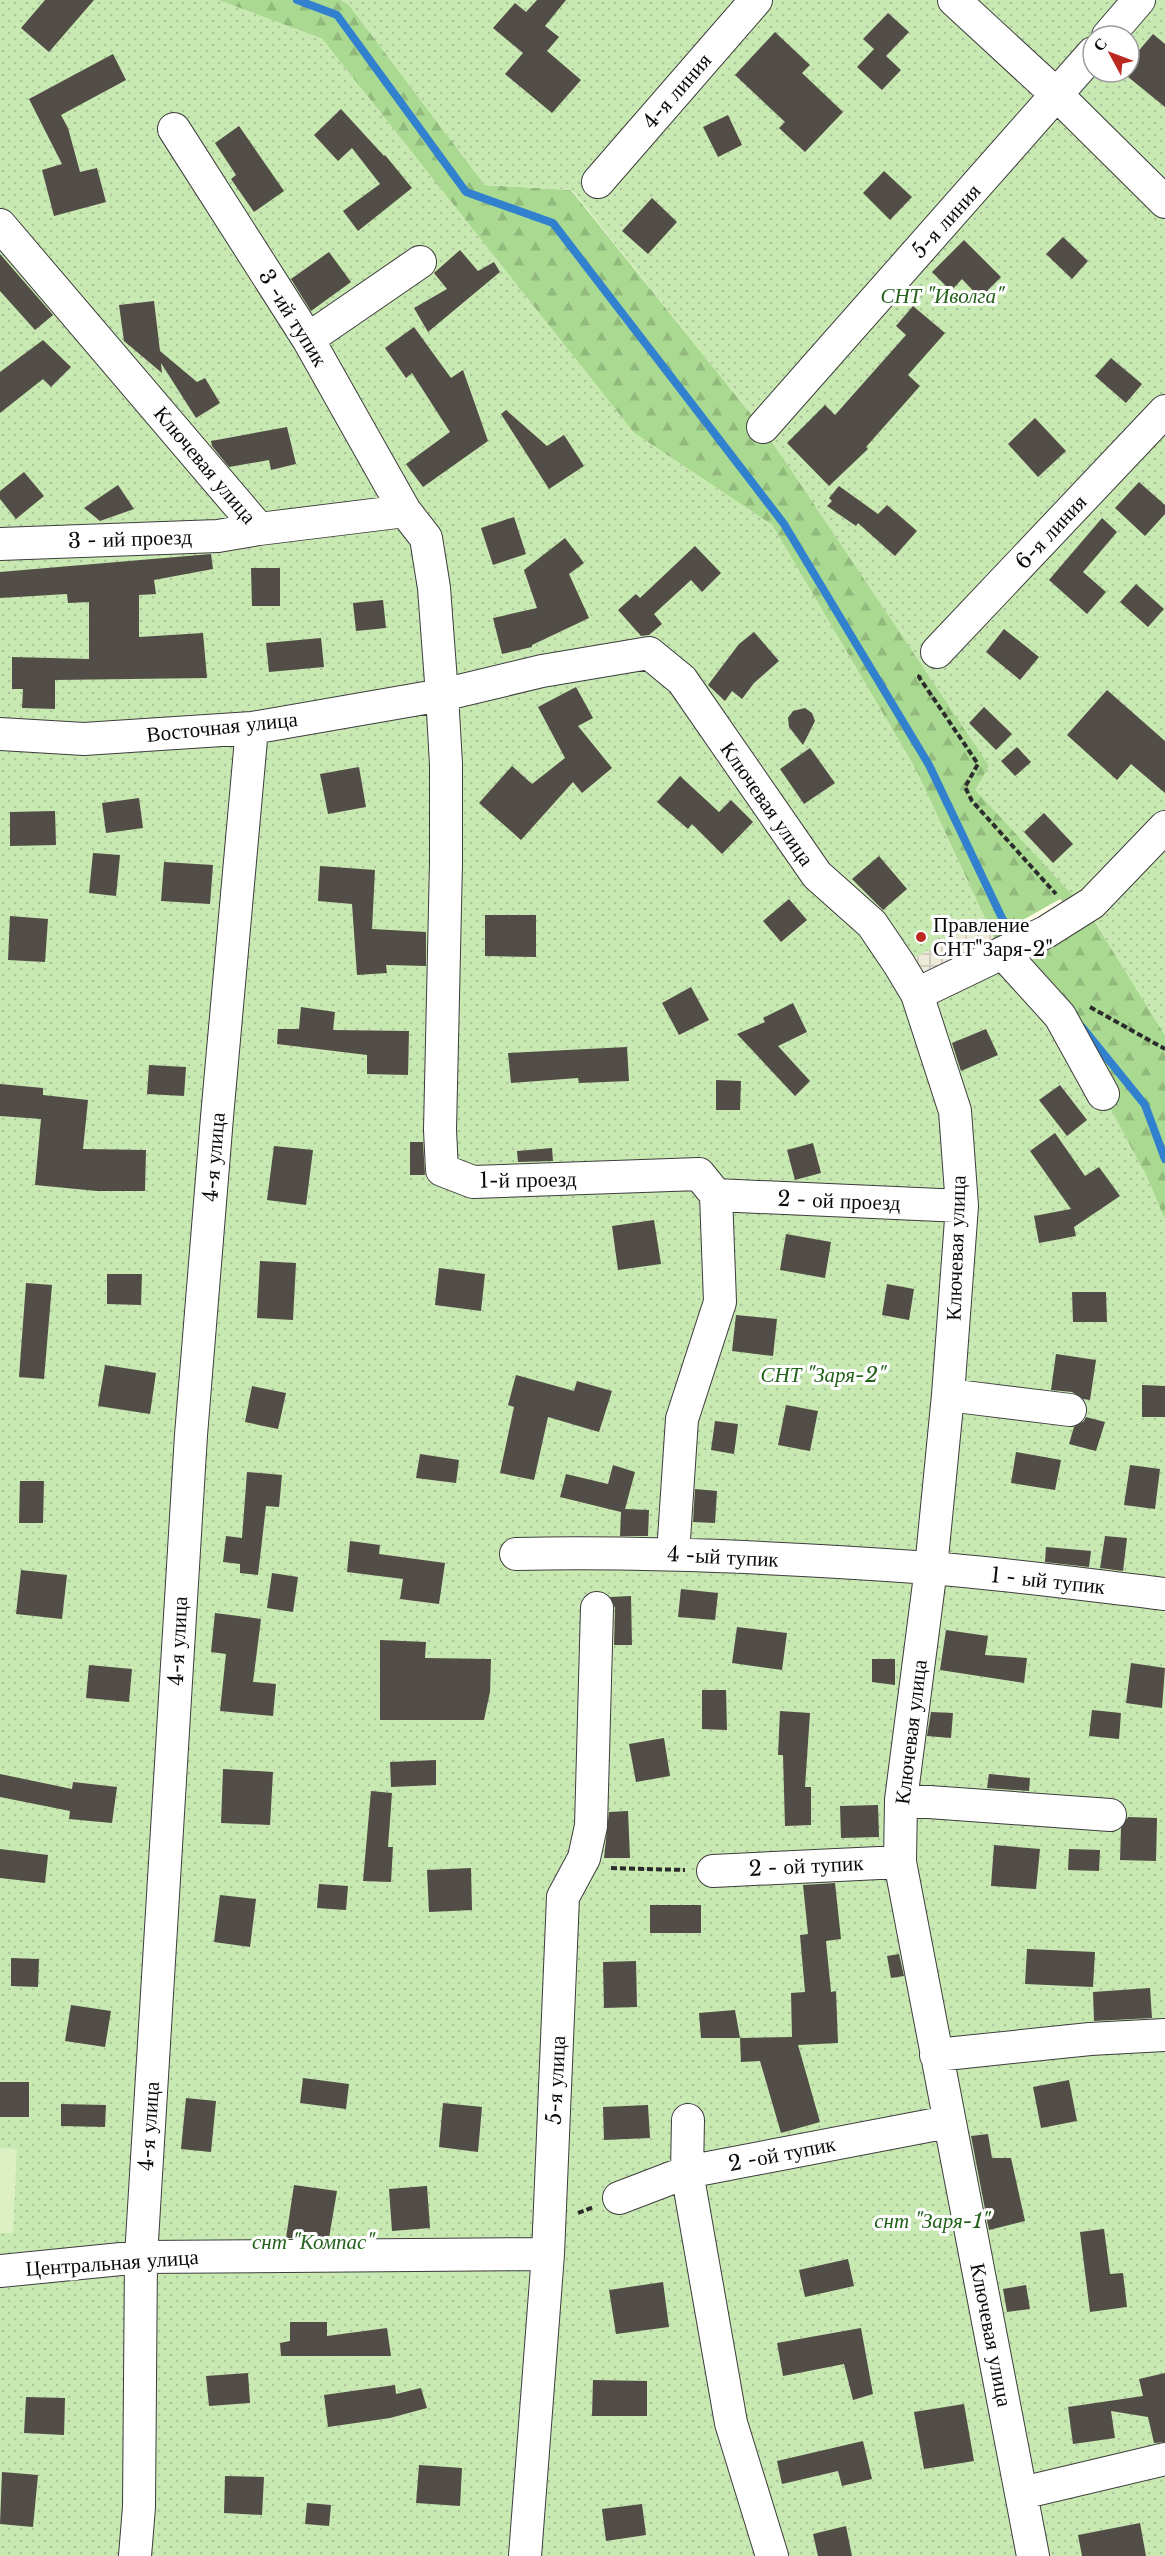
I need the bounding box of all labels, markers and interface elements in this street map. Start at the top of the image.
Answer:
north arrow [1081,24,1141,84]
text: С [1088,33,1111,55]
street label: 4-я линия [637,48,717,134]
street label: 5-я линия [906,178,986,264]
street label: 3 -ий тупик [253,265,333,372]
park label: СНТ "Иволга" [880,283,1005,309]
street label: Ключевая улица [148,401,262,530]
street label: 6-я линия [1010,489,1092,575]
street label: 3 - ий проезд [68,524,193,554]
street label: Восточная улица [145,706,300,748]
street label: Ключевая улица [715,737,820,872]
place label: Правление СНТ"Заря-2" [933,912,1053,962]
marker: Правление СНТ"Заря-2" [914,930,928,944]
street label: 4-я улица [197,1111,231,1203]
street label: 1-й проезд [479,1166,577,1194]
street label: Ключевая улица [940,1174,972,1321]
street label: 2 - ой проезд [777,1186,901,1216]
park label: СНТ "Заря-2" [760,1362,887,1388]
street label: 4 -ый тупик [667,1541,780,1573]
street label: 1 - ый тупик [990,1562,1107,1600]
street label: 4-я улица [163,1595,193,1686]
street label: Ключевая улица [889,1657,933,1806]
street label: 2 - ой тупик [748,1850,865,1882]
street label: 5-я улица [541,2034,571,2125]
street label: 4-я улица [133,2080,165,2172]
street label: 2 -ой тупик [726,2131,839,2177]
park label: снт "Заря-1" [874,2208,991,2234]
park label: снт "Компас" [252,2229,375,2255]
street label: Центральная улица [25,2244,200,2282]
street label: Ключевая улица [964,2261,1018,2410]

